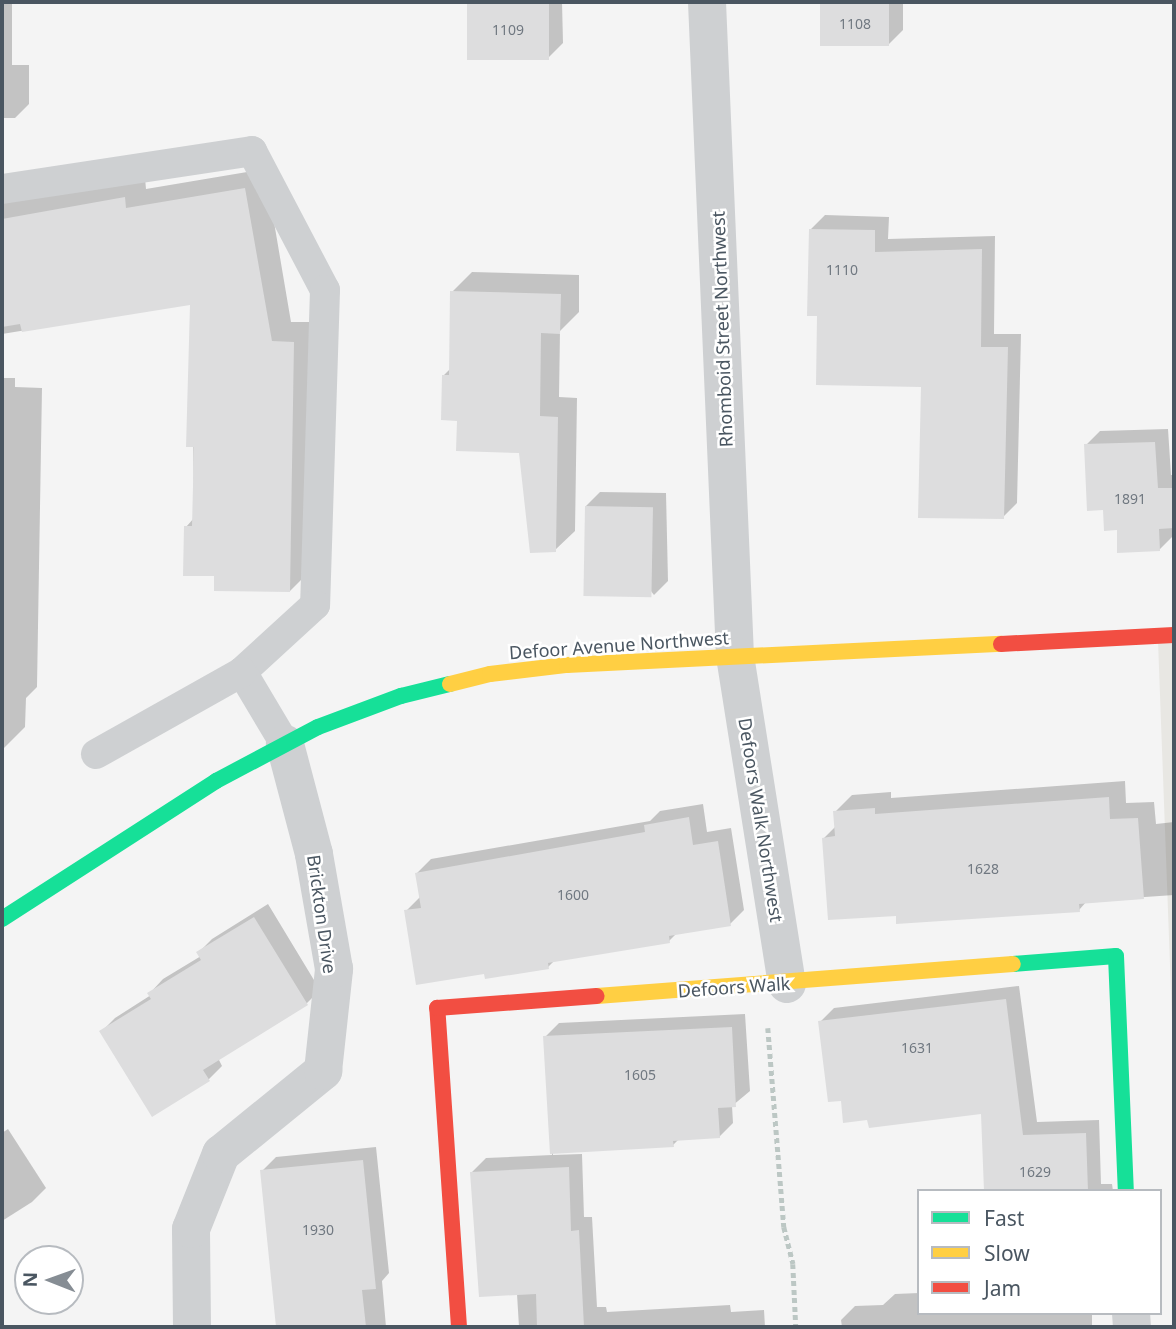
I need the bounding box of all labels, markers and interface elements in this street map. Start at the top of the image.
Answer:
house number: 1108 [839,16,871,32]
house number: 1109 [492,22,524,38]
street label: Rhomboid Street Northwest [707,211,737,447]
house number: 1110 [826,262,858,278]
house number: 1891 [1114,491,1146,507]
street label: Defoor Avenue Northwest [508,627,730,663]
street label: Defoors Walk Northwest [734,716,788,924]
street label: Brickton Drive [303,853,341,975]
house number: 1628 [967,861,999,877]
house number: 1600 [557,887,589,903]
street label: Defoors Walk [677,972,791,1002]
house number: 1631 [901,1040,933,1056]
house number: 1605 [624,1067,656,1083]
house number: 1629 [1019,1164,1051,1180]
legend [917,1189,1162,1315]
text: Fast [984,1204,1024,1232]
house number: 1930 [302,1222,334,1238]
text: Slow [984,1239,1030,1267]
north arrow [14,1245,84,1315]
text: N [17,1272,43,1288]
text: Jam [984,1274,1021,1302]

